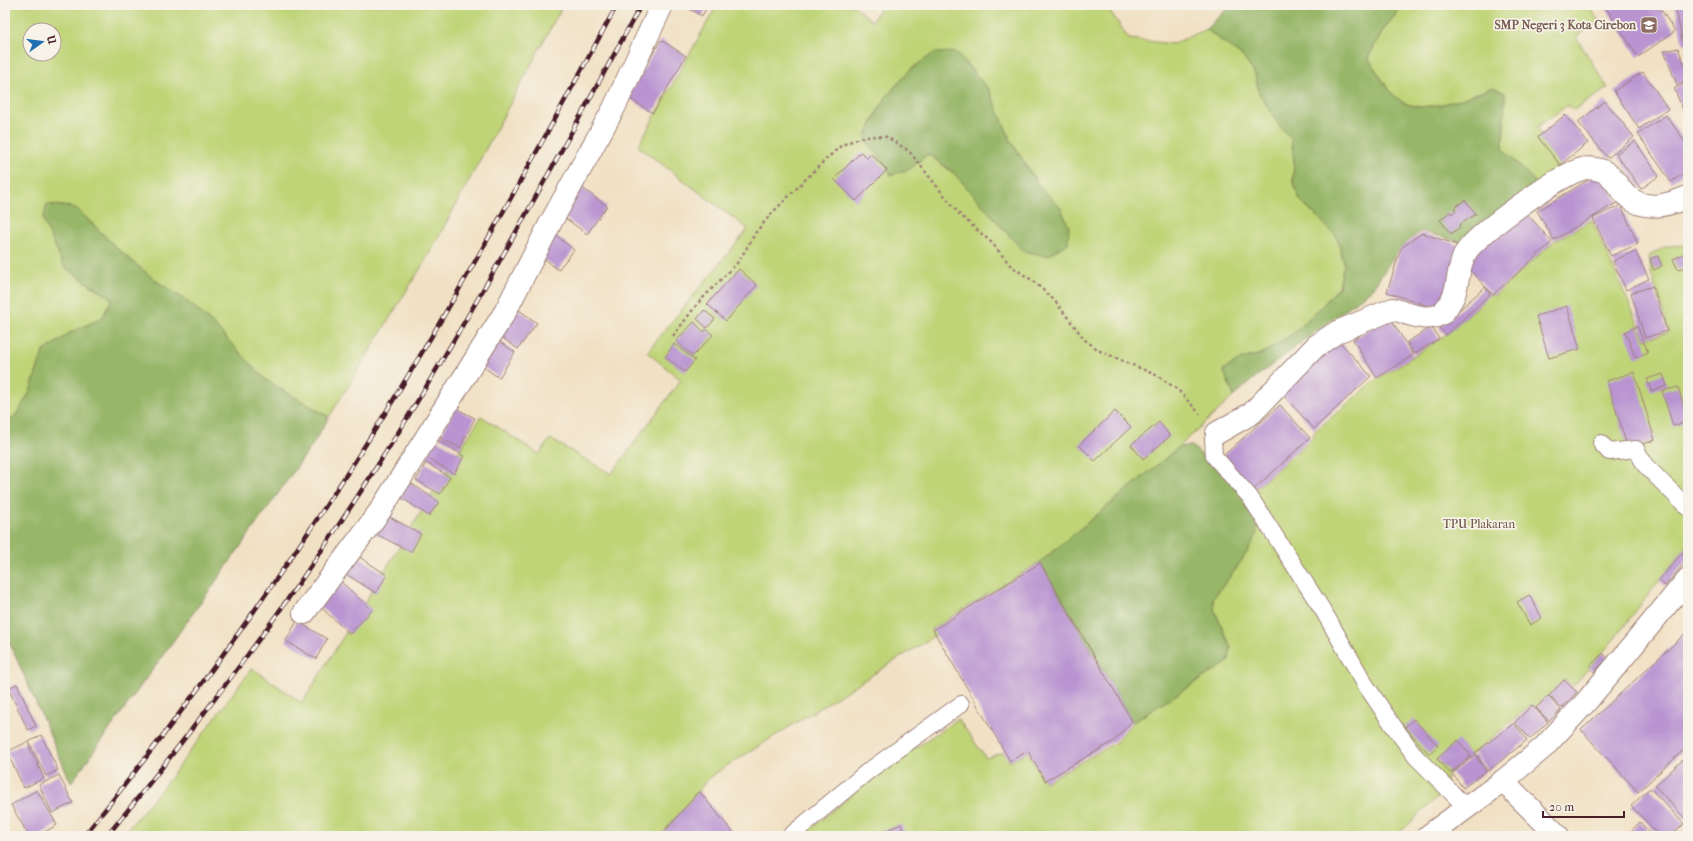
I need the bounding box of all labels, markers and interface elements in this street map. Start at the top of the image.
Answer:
school or university icon: SMP Negeri 3 Kota Cirebon [1639,15,1659,35]
place label: SMP Negeri 3 Kota Cirebon [1494,18,1637,33]
north arrow [22,22,62,62]
text: U [44,33,59,46]
park label: TPU Plakaran [1443,517,1515,531]
scale bar [1543,793,1624,819]
text: 20 m [1549,800,1574,814]

